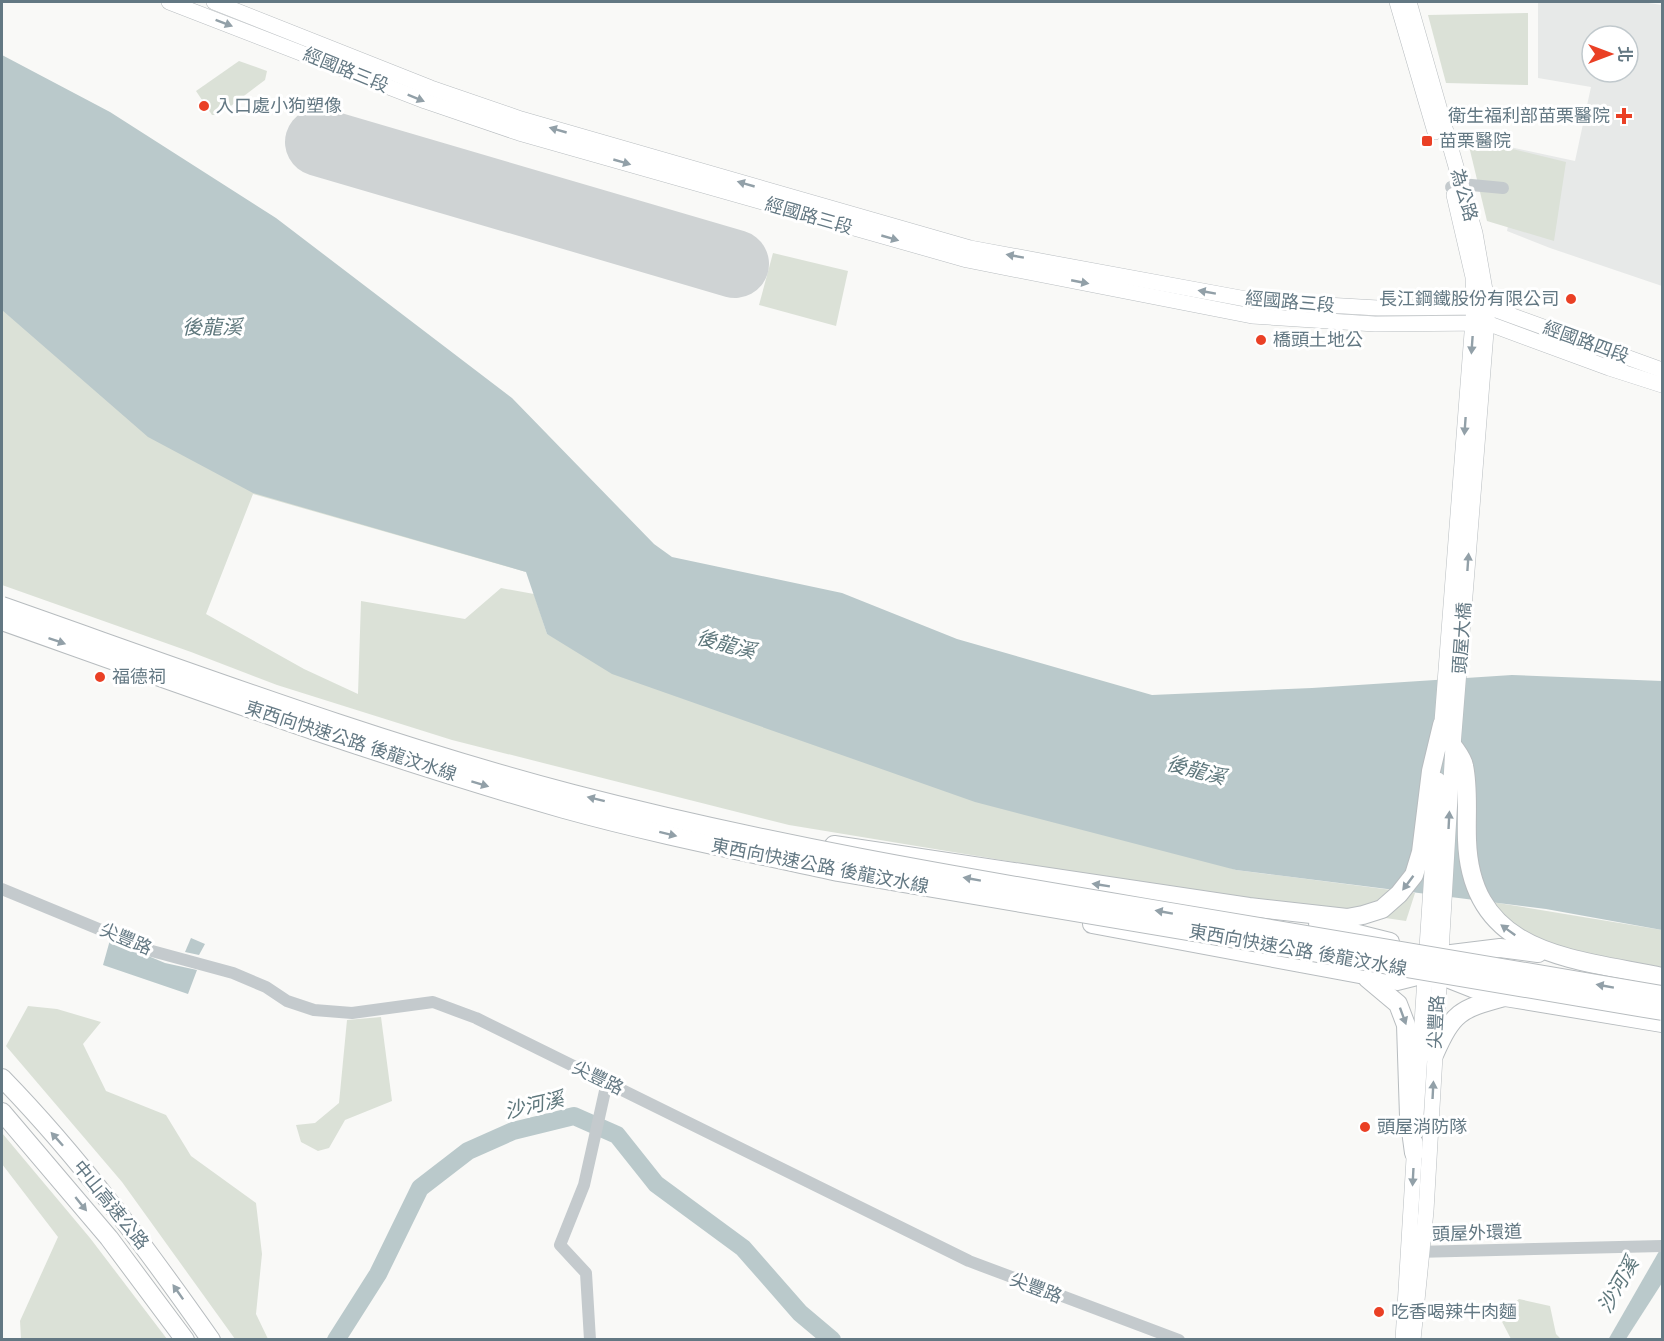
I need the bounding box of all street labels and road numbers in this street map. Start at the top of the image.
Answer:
street label: 經國路三段 [301,44,391,96]
street label: 為公路 [1447,166,1481,224]
street label: 經國路三段 [763,194,855,238]
street label: 經國路三段 [1244,288,1336,316]
street label: 經國路四段 [1540,317,1632,367]
street label: 頭屋大橋 [1450,601,1474,675]
street label: 東西向快速公路 後龍汶水線 [243,697,459,785]
street label: 東西向快速公路 後龍汶水線 [710,835,930,897]
street label: 尖豐路 [97,919,155,959]
street label: 東西向快速公路 後龍汶水線 [1187,921,1409,979]
street label: 尖豐路 [1425,995,1447,1049]
street label: 尖豐路 [569,1057,627,1099]
street label: 中山高速公路 [69,1157,153,1253]
street label: 頭屋外環道 [1432,1221,1522,1245]
street label: 尖豐路 [1007,1269,1065,1307]

